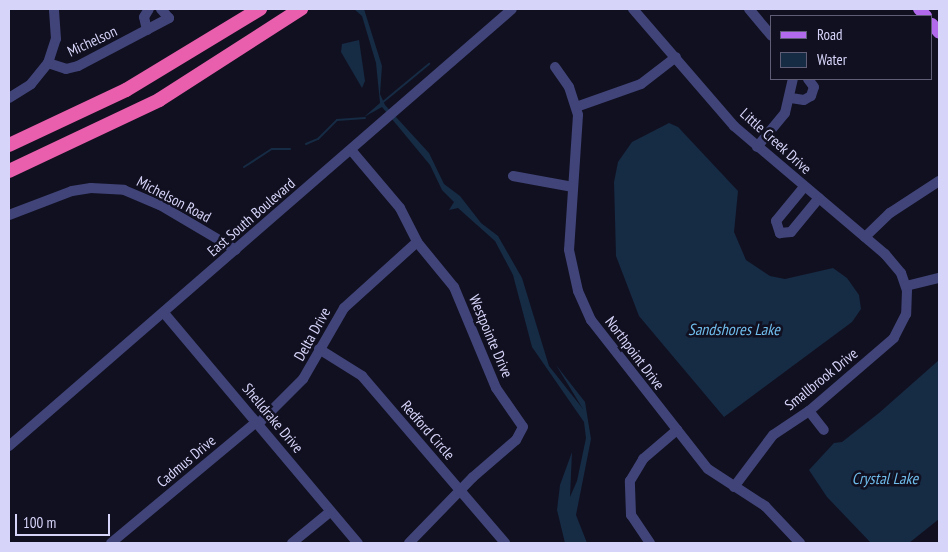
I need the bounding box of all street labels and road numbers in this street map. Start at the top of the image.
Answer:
street label: Michelson [64,22,120,60]
street label: Little Creek Drive [737,104,815,178]
street label: Michelson Road [134,172,214,226]
street label: East South Boulevard [204,174,298,260]
street label: Westpointe Drive [465,292,517,380]
street label: Delta Drive [290,304,334,364]
street label: Northpoint Drive [602,313,668,393]
street label: Smallbrook Drive [781,344,861,414]
street label: Shelldrake Drive [239,380,307,456]
street label: Redford Circle [397,397,459,463]
street label: Cadmus Drive [153,431,219,491]

